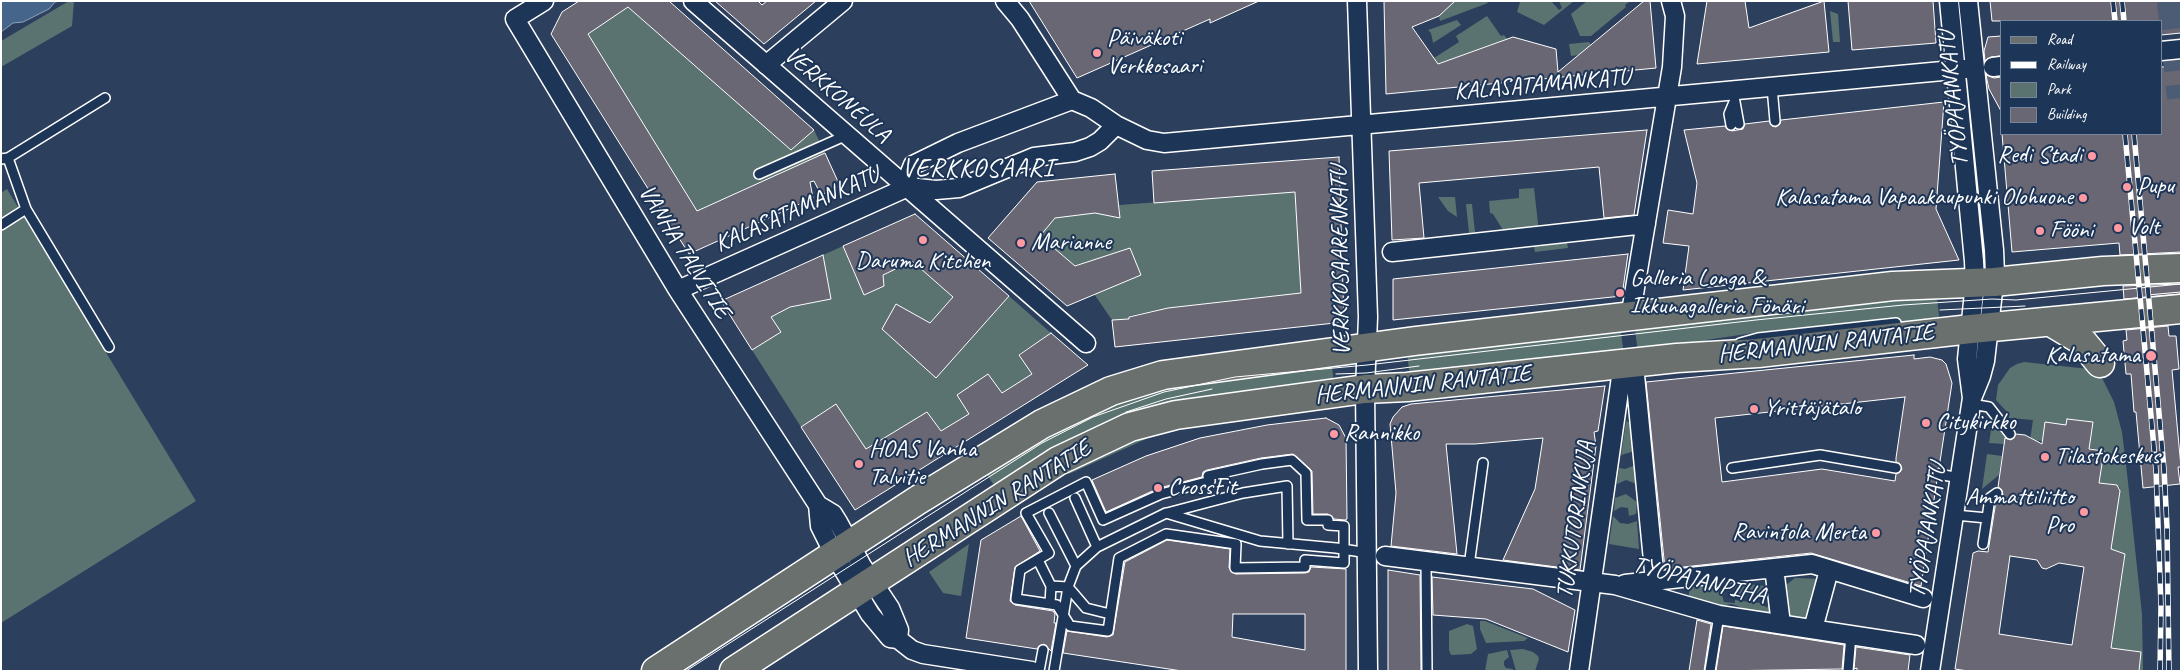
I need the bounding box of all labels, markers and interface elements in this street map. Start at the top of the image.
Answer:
legend [2000,20,2162,135]
place label: Päiväkoti Verkkosaari [1107,25,1202,81]
street label: TYÖPAJANKATU [1933,30,1975,168]
text: Road [2047,30,2072,49]
street label: VERKKONEULA [778,41,896,149]
marker: Päiväkoti Verkkosaari [1091,47,1103,59]
text: Railway [2047,55,2086,74]
street label: KALASATAMANKATU [1453,63,1631,107]
text: Park [2047,80,2071,99]
text: Building [2047,105,2086,124]
place label: Redi Stadi [1997,142,2082,170]
marker: Redi Stadi [2086,150,2098,162]
district label: VERKKOSAARI [903,153,1053,185]
street label: KALASATAMANKATU [711,161,883,259]
street label: VERKKOSAARENKATU [1325,166,1357,356]
place label: Pupu [2137,173,2174,201]
street label: VANHA TALVITIE [632,180,736,324]
marker: Pupu [2121,181,2133,193]
place label: Kalasatama Vapaakaupunki Olohuone [1775,184,2073,212]
marker: Kalasatama Vapaakaupunki Olohuone [2077,192,2089,204]
place label: Volt [2128,214,2160,242]
place label: Fööni [2050,217,2093,245]
marker: Volt [2112,222,2124,234]
marker: Fööni [2034,225,2046,237]
place label: Marianne [1031,229,1111,257]
marker: Daruma Kitchen [917,234,929,246]
marker: Marianne [1015,237,1027,249]
place label: Daruma Kitchen [856,248,990,276]
place label: Galleria Longa & Ikkunagalleria Fönäri [1630,265,1804,321]
marker: Galleria Longa & Ikkunagalleria Fönäri [1614,287,1626,299]
street label: HERMANNIN RANTATIE [1717,318,1935,370]
place label: Kalasatama [2045,342,2140,370]
marker: Kalasatama [2144,349,2158,363]
street label: HERMANNIN RANTATIE [1314,359,1532,411]
place label: Yrittäjätalo [1764,395,1861,423]
marker: Yrittäjätalo [1748,403,1760,415]
place label: Citykirkko [1936,409,2016,437]
marker: Citykirkko [1920,417,1932,429]
place label: Rannikko [1344,420,1419,448]
marker: Rannikko [1328,428,1340,440]
street label: HERMANNIN RANTATIE [897,434,1097,574]
place label: HOAS Vanha Talvitie [869,436,976,492]
street label: TUKKUTORINKUJA [1551,439,1601,601]
place label: Tilastokeskus [2055,443,2160,471]
marker: Tilastokeskus [2039,451,2051,463]
marker: HOAS Vanha Talvitie [853,458,865,470]
street label: TYÖPAJANKATU [1903,462,1953,600]
place label: CrossFit [1168,474,1236,502]
marker: CrossFit [1152,482,1164,494]
place label: Ammattiliitto Pro [1966,484,2074,540]
marker: Ammattiliitto Pro [2078,506,2090,518]
place label: Ravintola Merta [1732,519,1866,547]
marker: Ravintola Merta [1870,527,1882,539]
street label: TYÖPAJANPIHA [1630,551,1768,611]

